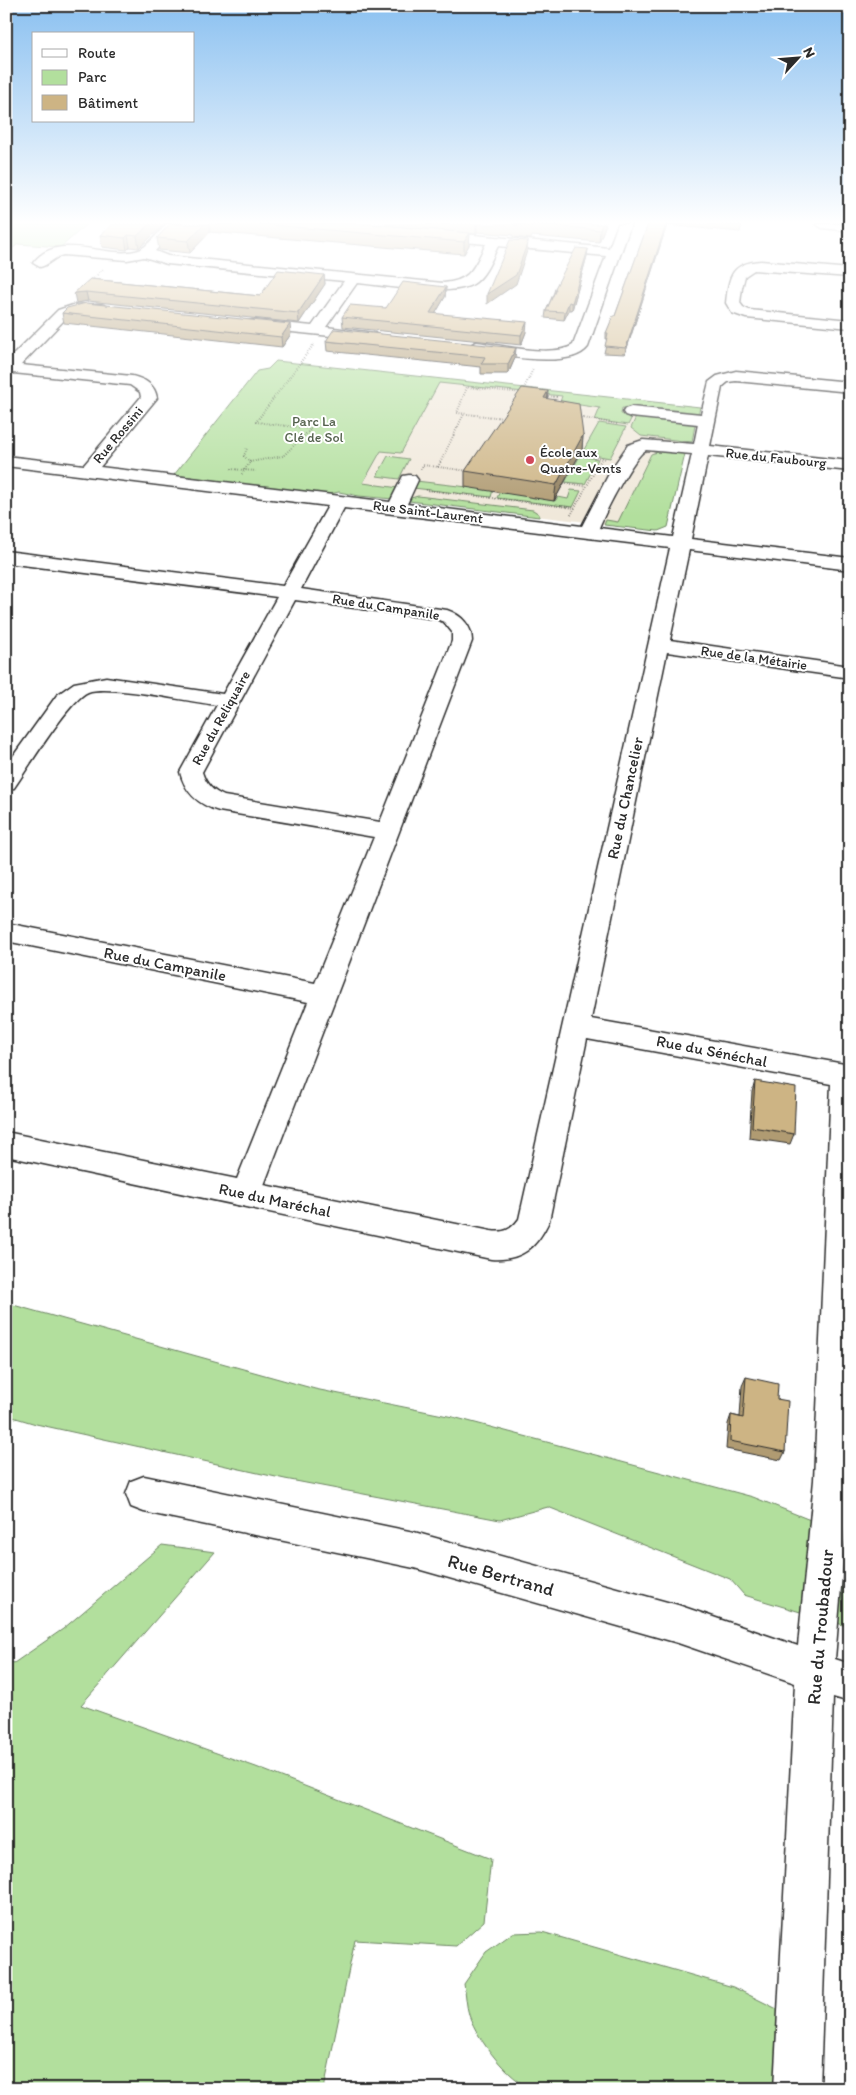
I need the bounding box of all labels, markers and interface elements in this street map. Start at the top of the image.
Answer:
legend [32,32,195,122]
north arrow [774,32,824,82]
text: Route [78,44,116,62]
text: N [800,45,819,60]
text: Parc [78,68,107,86]
text: Bâtiment [78,94,139,112]
street label: Rue Rossini [89,403,147,467]
park label: Parc La Clé de Sol [284,413,344,446]
place label: École aux Quatre-Vents [540,444,621,477]
street label: Rue du Faubourg [725,444,828,472]
marker: École aux Quatre-Vents [524,454,536,466]
street label: Rue Saint-Laurent [372,497,484,527]
street label: Rue du Campanile [331,590,441,624]
street label: Rue de la Métairie [700,642,809,674]
street label: Rue du Reliquaire [188,668,254,768]
street label: Rue du Chancelier [603,734,647,861]
street label: Rue du Campanile [102,943,228,985]
street label: Rue du Sénéchal [655,1031,770,1071]
street label: Rue du Maréchal [217,1179,333,1221]
street label: Rue du Troubadour [802,1547,838,1706]
street label: Rue Bertrand [445,1549,557,1601]

